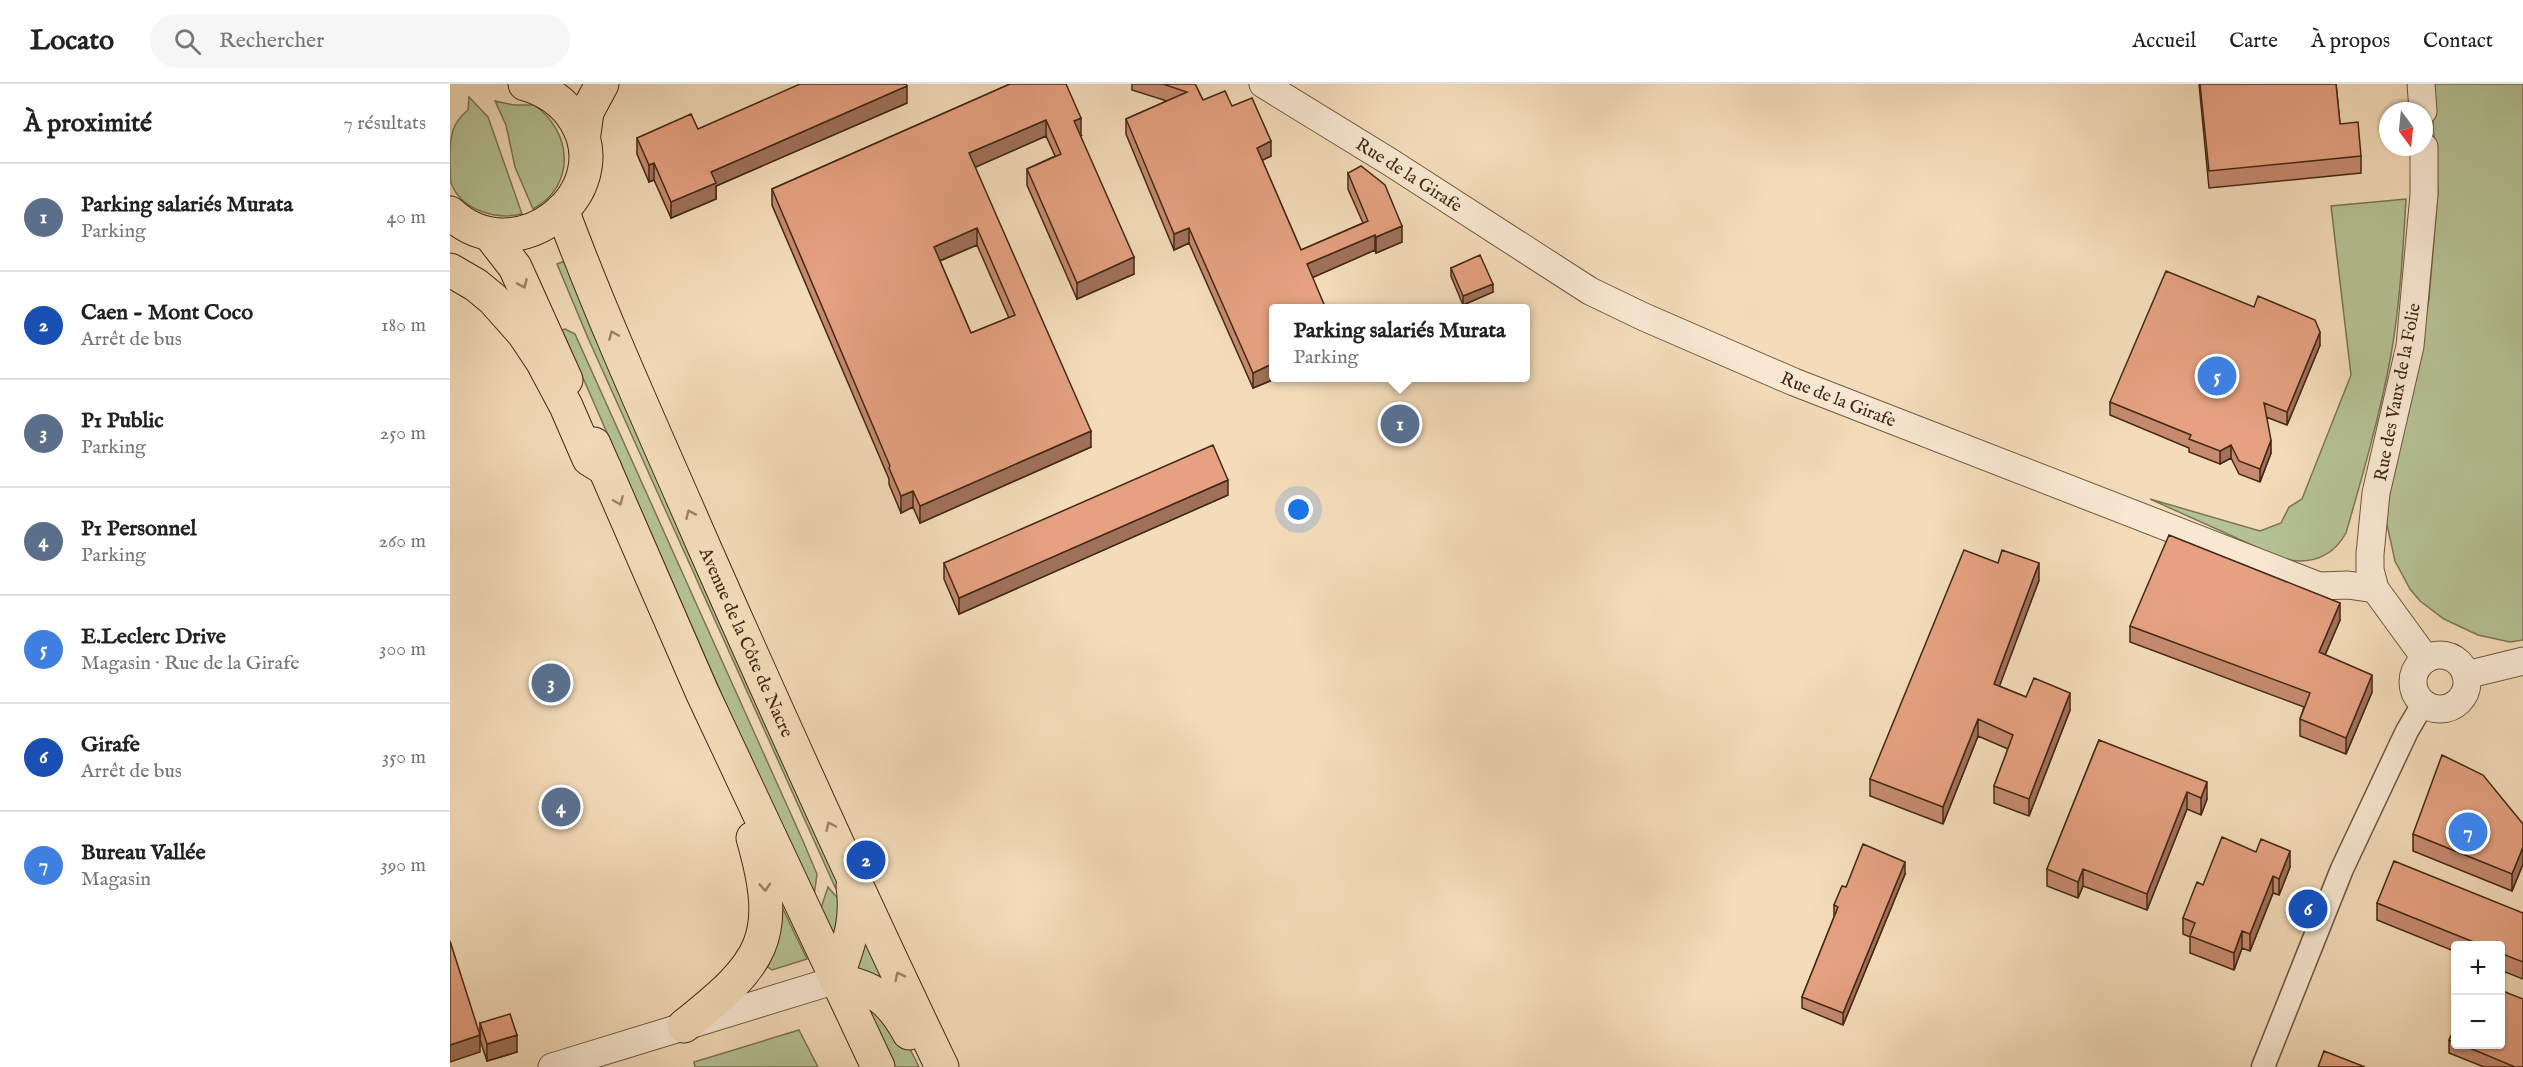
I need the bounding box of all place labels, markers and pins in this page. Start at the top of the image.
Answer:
pin: 5 [2198,354,2236,398]
pin: 1 [1380,402,1420,446]
pin: 3 [532,660,570,706]
pin: 4 [542,784,580,830]
pin: 7 [2448,810,2488,855]
pin: 2 [846,838,886,882]
pin: 6 [2288,886,2328,932]

